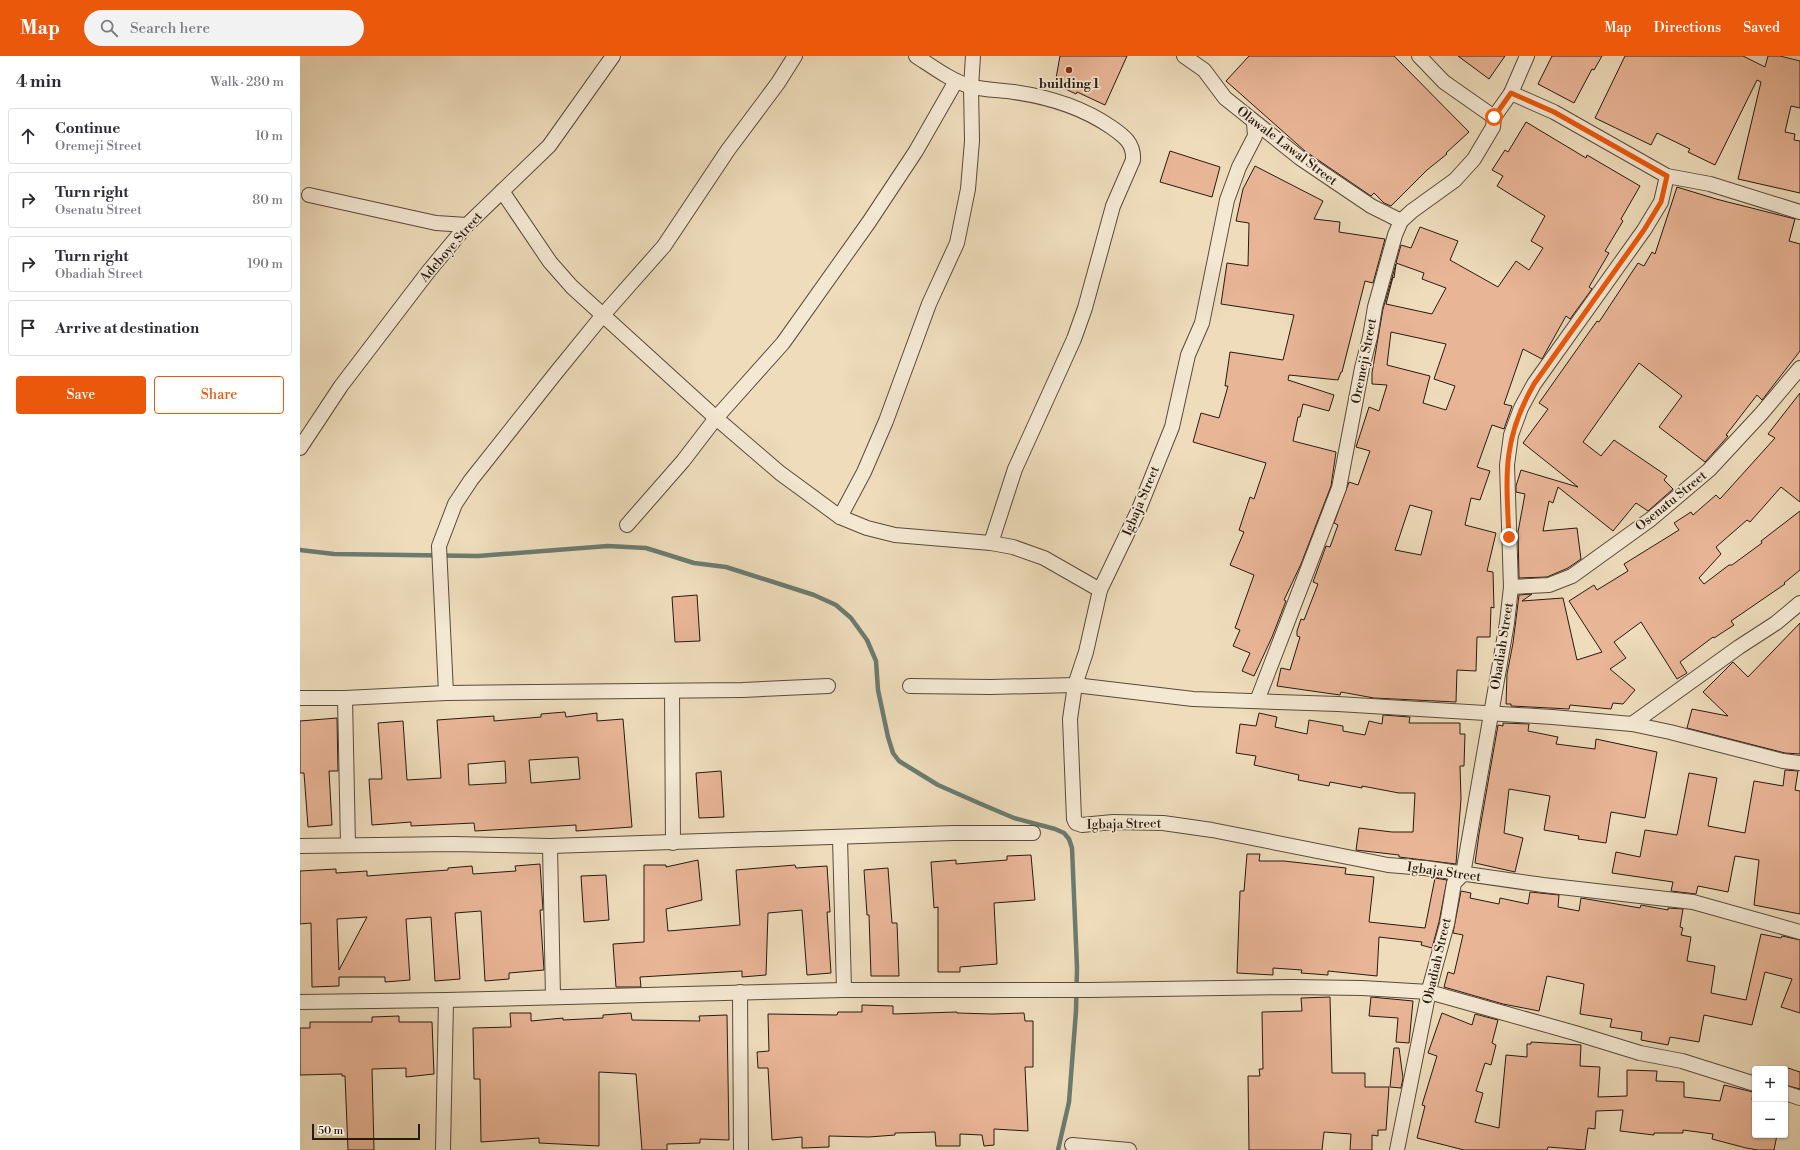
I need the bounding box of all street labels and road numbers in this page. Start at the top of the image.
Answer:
street label: Olawale Lawal Street [1234,103,1341,189]
street label: Adeboye Street [416,208,486,286]
street label: Oremeji Street [1348,317,1380,405]
street label: Igbaja Street [1119,463,1163,538]
street label: Osenatu Street [1632,467,1710,535]
street label: Obadiah Street [1487,601,1517,691]
street label: Igbaja Street [1087,815,1162,833]
street label: Igbaja Street [1406,859,1482,885]
street label: Obadiah Street [1419,916,1455,1006]

